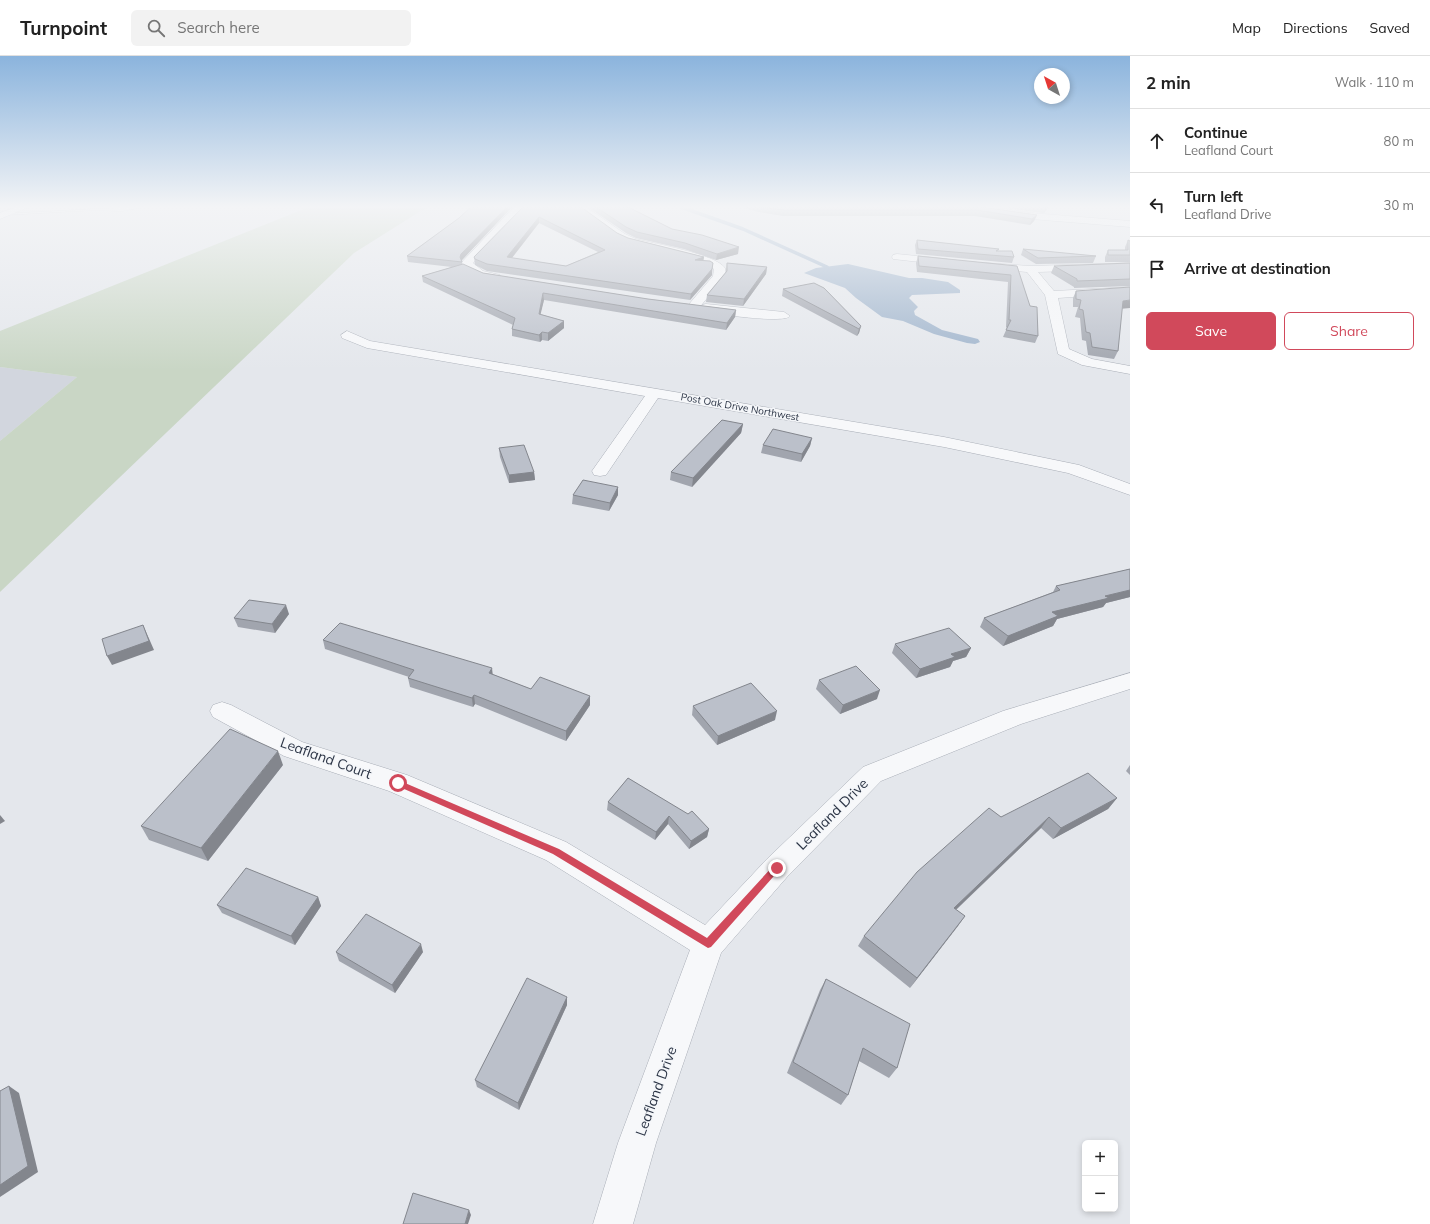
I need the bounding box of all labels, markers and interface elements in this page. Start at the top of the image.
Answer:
search box [131,10,411,46]
text: Turnpoint [20,16,107,40]
icon: search [145,17,167,39]
text: Search here [177,18,260,37]
text: Map [1232,19,1261,37]
text: Directions [1283,19,1348,37]
text: Saved [1370,19,1410,37]
north arrow [1034,68,1070,104]
text: 2 min [1146,72,1191,93]
text: Walk · 110 m [1335,74,1414,90]
text: Continue [1184,123,1247,142]
icon: ahead [1146,130,1168,152]
text: 80 m [1384,133,1414,149]
text: Leafland Court [1184,142,1273,158]
text: Turn left [1184,187,1243,206]
icon: left [1146,194,1168,216]
text: 30 m [1384,197,1414,213]
text: Leafland Drive [1184,206,1271,222]
icon: arrive [1146,258,1168,280]
text: Arrive at destination [1184,259,1331,278]
button: Save [1146,312,1276,350]
button: Share [1284,312,1414,350]
street label: Post Oak Drive Northwest [680,390,801,424]
street label: Leafland Court [278,733,374,783]
route start [389,774,407,792]
street label: Leafland Drive [792,774,872,854]
route end [768,859,786,877]
street label: Leafland Drive [631,1044,681,1138]
map controls [1082,1140,1118,1212]
button: + [1082,1140,1118,1176]
button: − [1082,1176,1118,1212]

